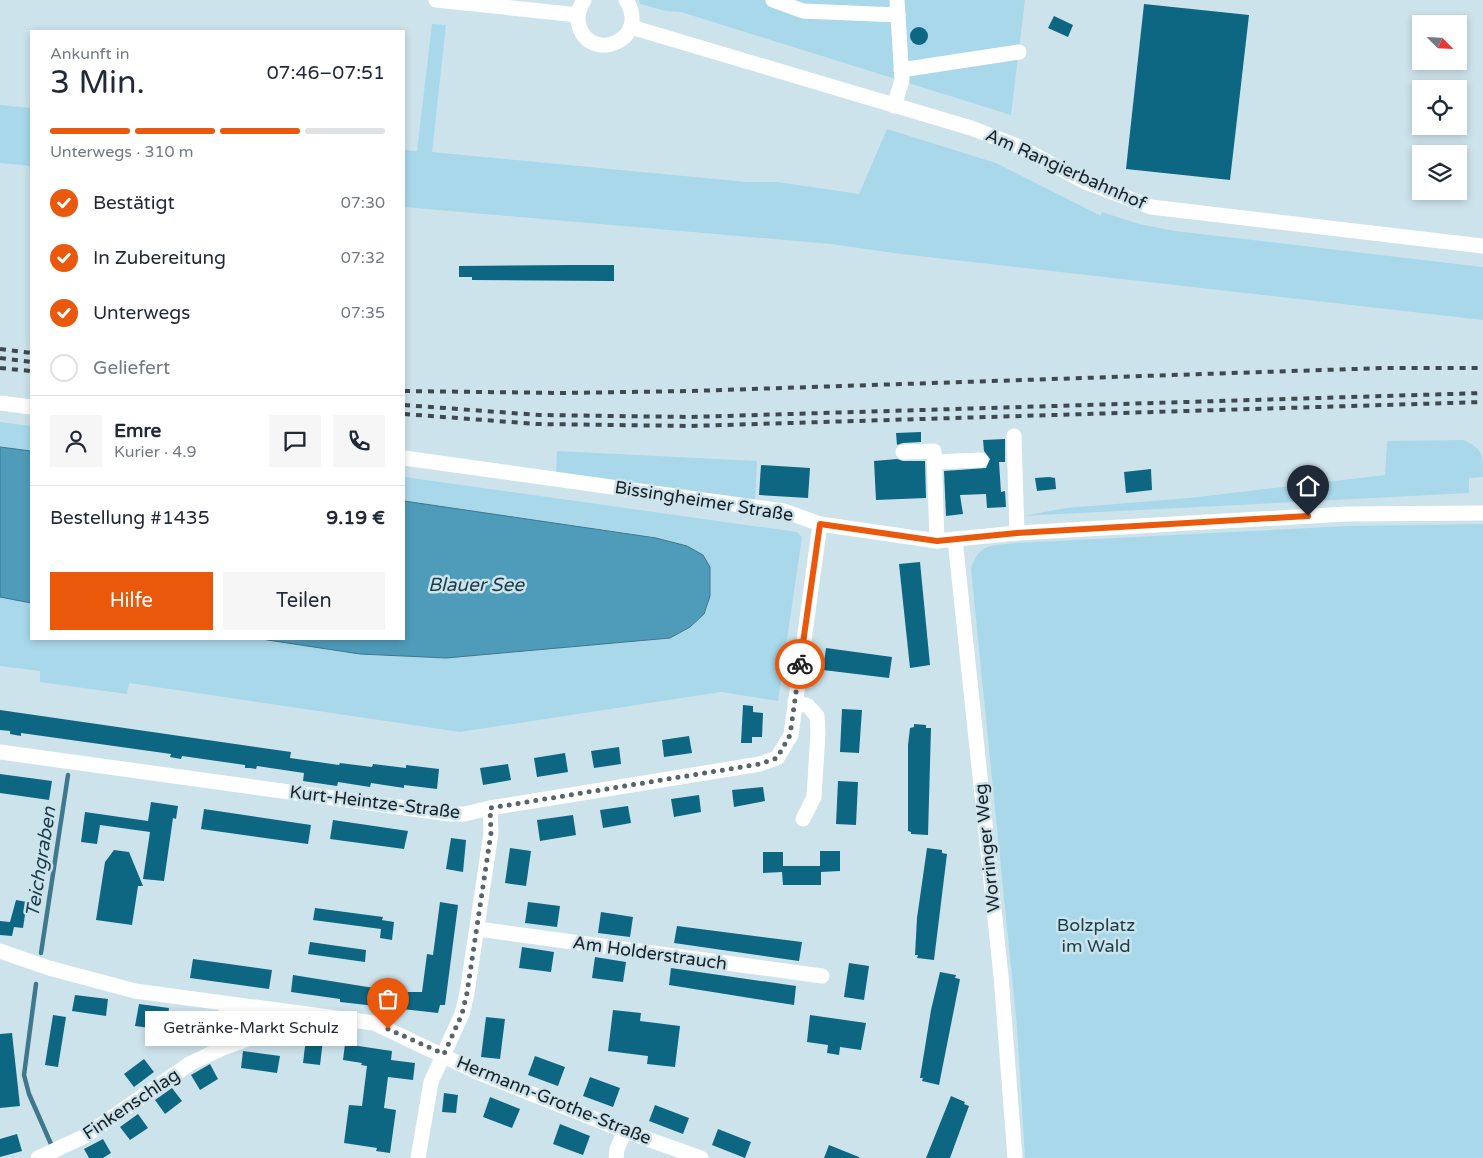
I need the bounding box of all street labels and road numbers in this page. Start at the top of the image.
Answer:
street label: Am Rangierbahnhof [982,124,1150,214]
street label: Bissingheimer Straße [613,476,795,526]
street label: Kurt-Heintze-Straße [288,781,462,823]
street label: Worringer Weg [969,782,1005,914]
street label: Am Holderstrauch [571,931,729,975]
street label: Hermann-Grothe-Straße [453,1051,655,1149]
street label: Finkenschlag [78,1064,184,1144]

